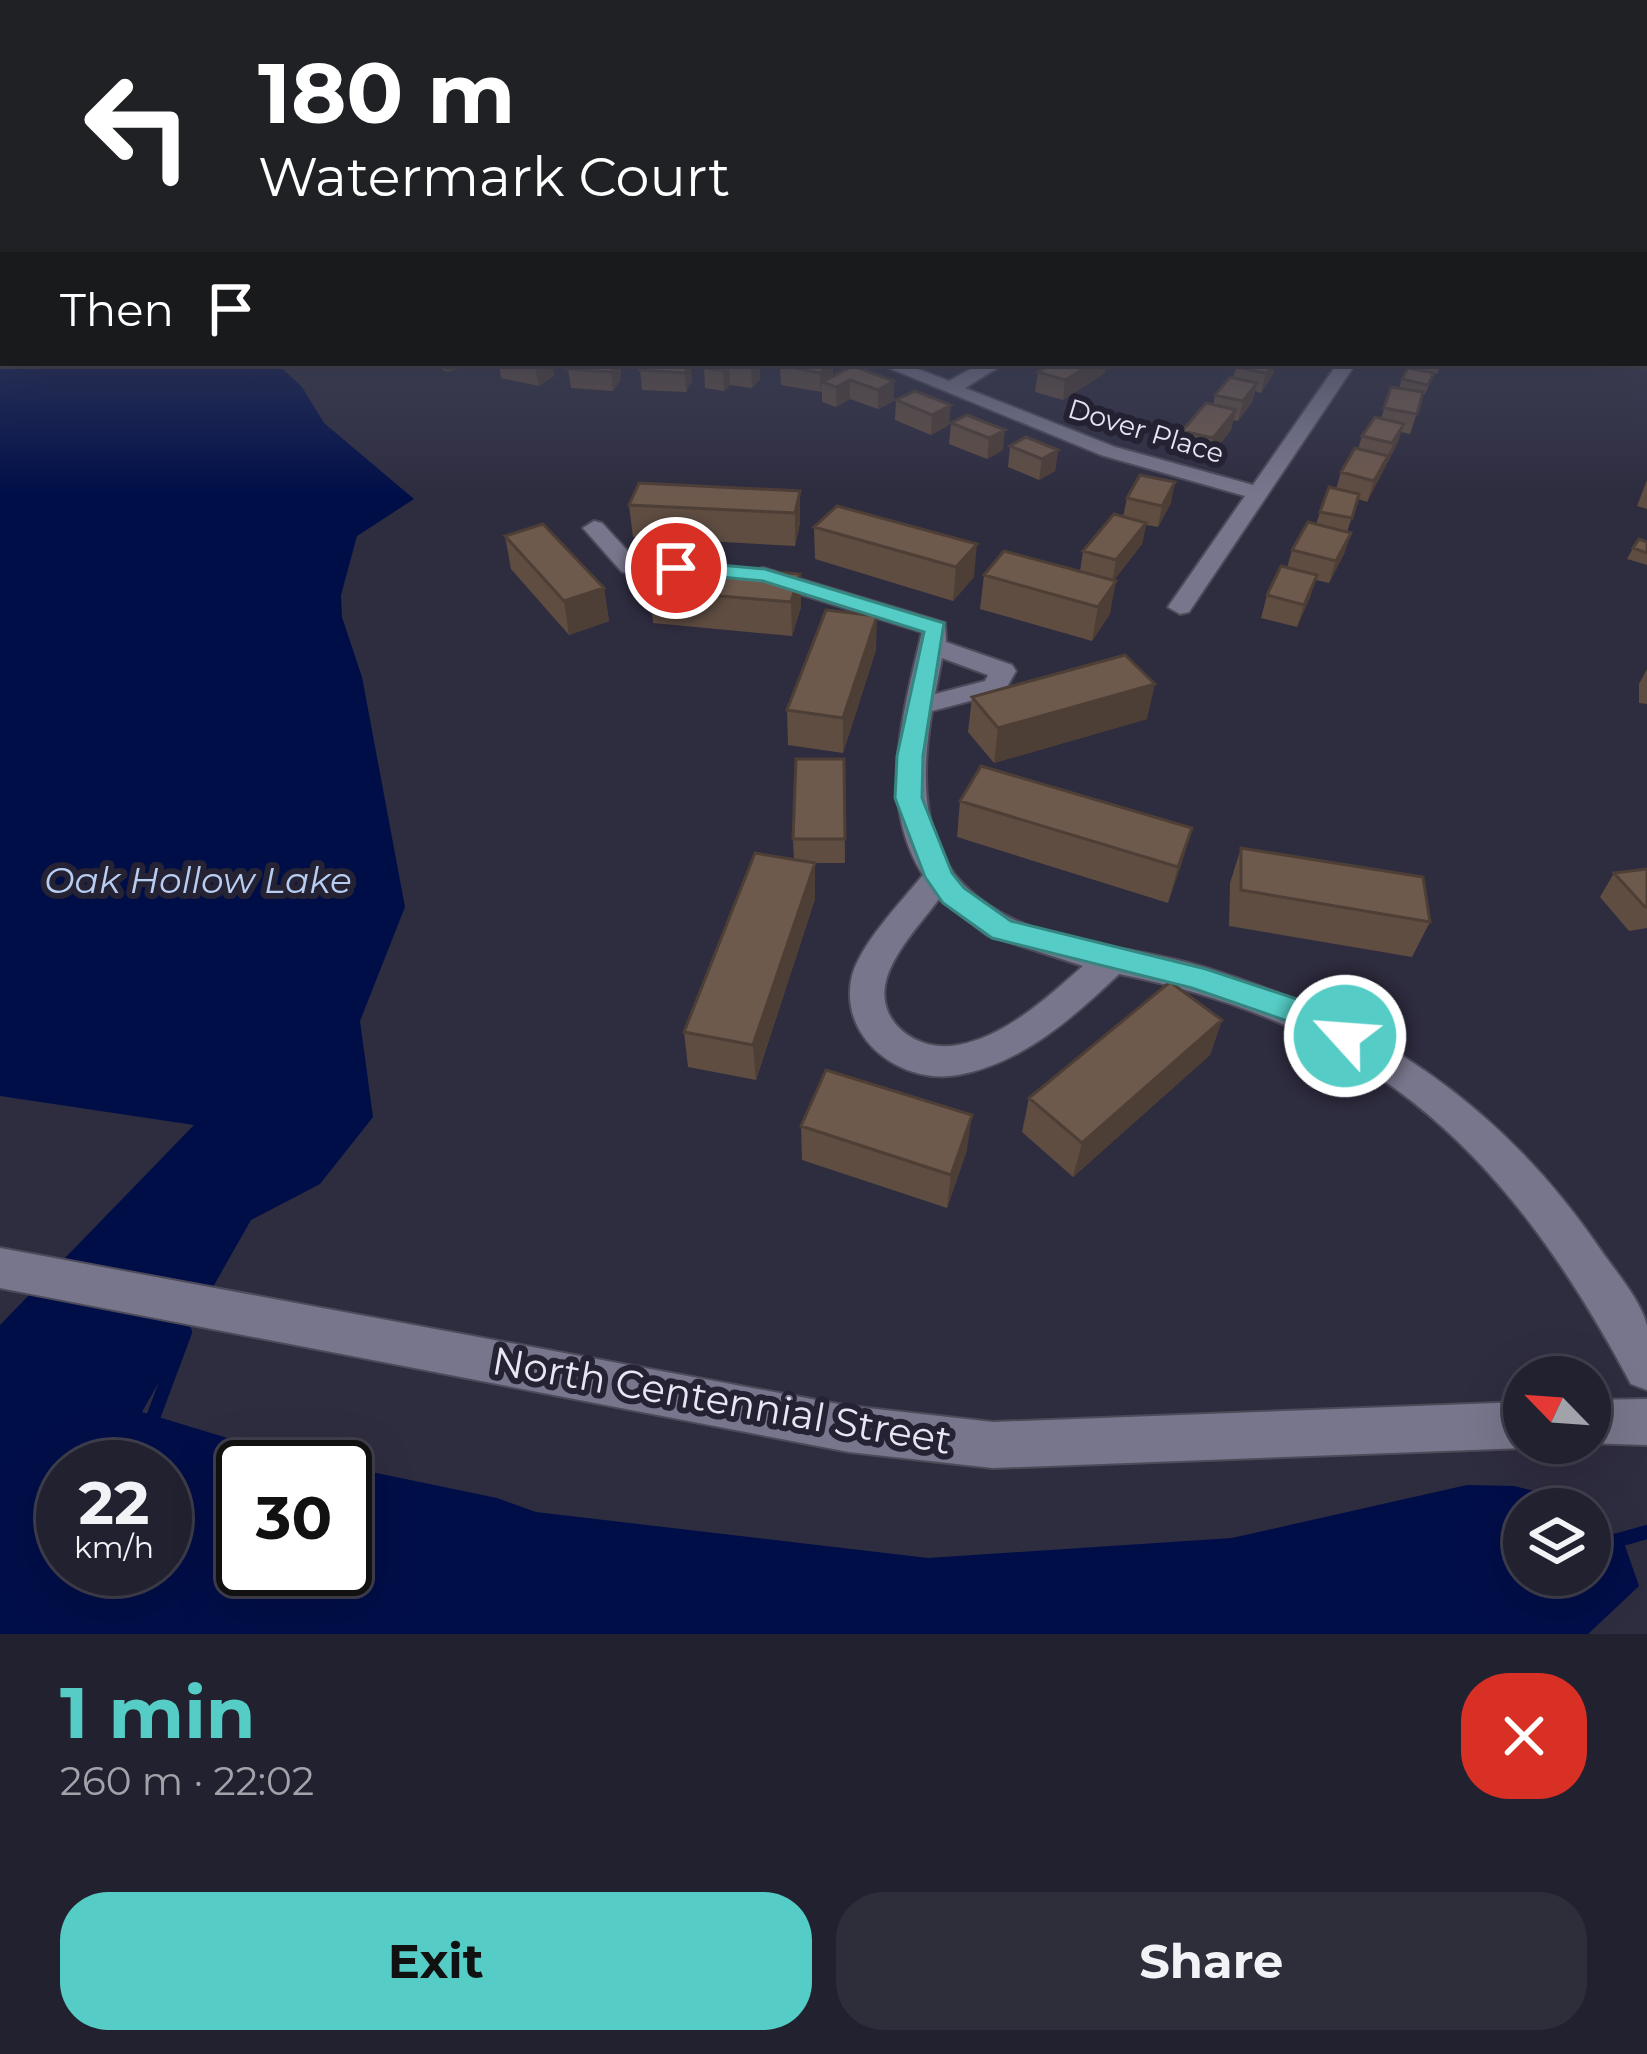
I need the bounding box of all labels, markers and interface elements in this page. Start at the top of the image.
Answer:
text: 180 m [258,42,515,144]
icon: left [60,48,216,204]
text: Watermark Court [258,144,730,210]
icon: arrive [198,276,264,342]
text: Then [60,282,174,337]
street label: Dover Place [1064,392,1228,470]
pin [625,517,727,619]
icon: arrive [643,535,709,601]
water label: Oak Hollow Lake [44,858,352,902]
position arrow [1282,973,1408,1099]
street label: North Centennial Street [489,1336,955,1464]
north arrow [1503,1356,1611,1464]
map controls [1503,1356,1611,1596]
speed limit sign: 30 [216,1440,372,1596]
text: 22 [79,1466,149,1539]
button: layers [1503,1488,1611,1596]
text: km/h [74,1529,154,1566]
text: 1 min [60,1668,256,1756]
button: close [1461,1673,1587,1799]
text: 260 m · 22:02 [60,1757,314,1805]
button: Exit [60,1892,812,2030]
button: Share [836,1892,1587,2030]

